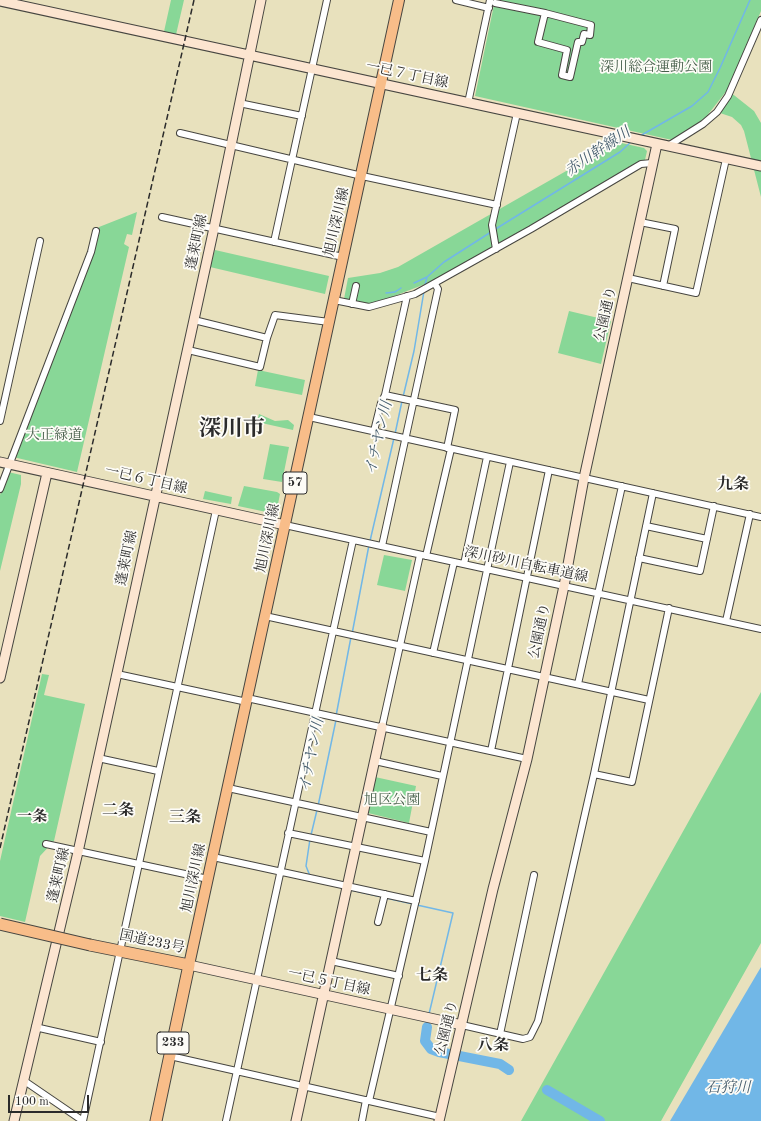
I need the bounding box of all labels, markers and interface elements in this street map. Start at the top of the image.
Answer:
street label: 一已７丁目線 [364,58,450,92]
park label: 深川総合運動公園 [600,59,712,75]
water label: 赤川幹線川 [562,124,634,180]
street label: 旭川深川線 [321,186,353,258]
street label: 蓬莱町線 [183,213,211,271]
street label: 公園通り [592,285,620,343]
water label: イチヤン川 [362,399,396,477]
district label: 深川市 [199,416,265,442]
park label: 大正緑道 [26,427,82,443]
street label: 一已６丁目線 [103,462,189,498]
road number: 57 [283,472,307,494]
district label: 九条 [717,475,749,495]
street label: 旭川深川線 [253,502,283,574]
street label: 蓬莱町線 [113,529,141,587]
street label: 深川砂川自転車道線 [463,544,589,586]
street label: 公園通り [526,602,554,660]
water label: イチヤン川 [296,716,328,794]
park label: 旭区公園 [364,792,420,808]
district label: 二条 [102,801,134,821]
district label: 一条 [17,808,47,826]
district label: 三条 [169,808,201,828]
street label: 旭川深川線 [179,842,209,914]
street label: 蓬莱町線 [45,846,73,904]
street label: 国道233号 [118,927,186,957]
street label: 一已５丁目線 [286,965,372,999]
district label: 七条 [416,966,448,986]
street label: 公園通り [432,999,462,1057]
road number: 233 [157,1032,189,1054]
district label: 八条 [477,1036,509,1056]
water label: 石狩川 [706,1079,750,1097]
scale bar [10,1087,91,1113]
text: 100 m [15,1096,49,1108]

